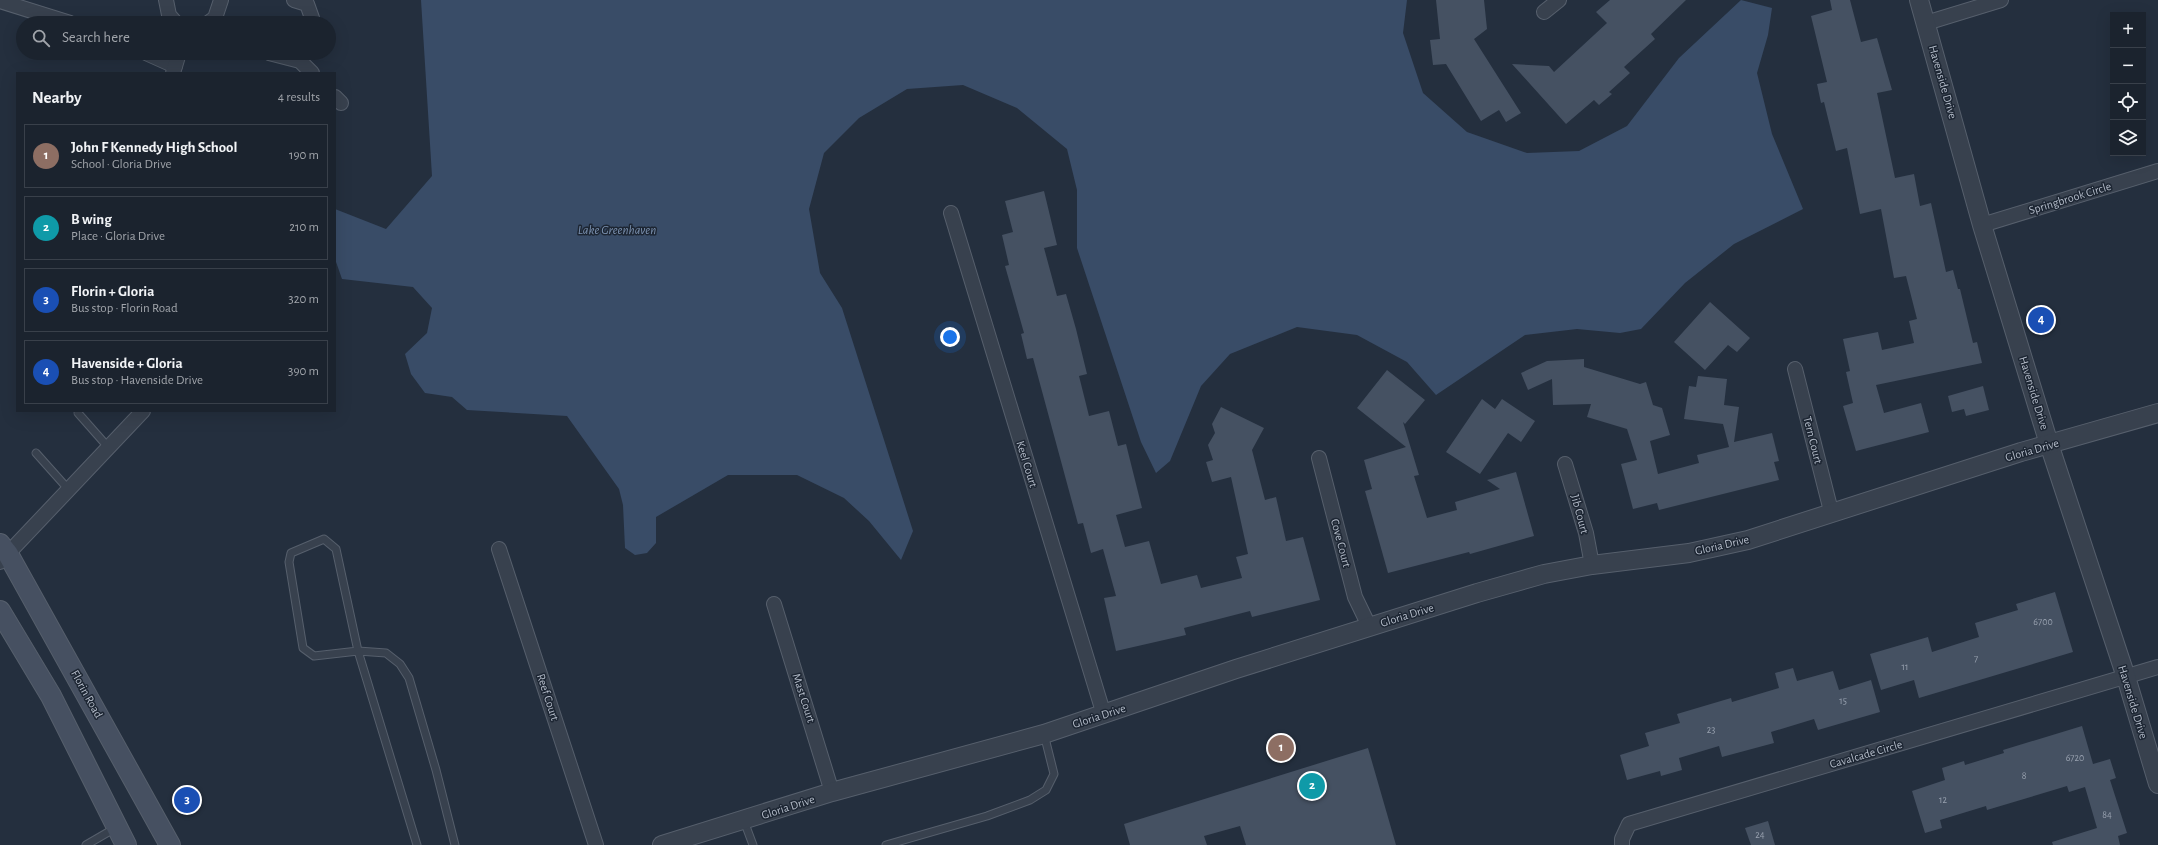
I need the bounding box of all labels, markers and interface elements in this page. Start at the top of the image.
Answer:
map controls [2110,12,2146,156]
button: + [2110,12,2146,48]
search box [16,16,336,60]
icon: search [30,27,52,49]
text: Search here [62,30,130,45]
street label: Havenside Drive [1927,44,1959,120]
button: − [2110,48,2146,84]
button: locate [2110,84,2146,120]
text: Nearby [32,89,82,106]
text: 4 results [278,91,320,104]
button: layers [2110,120,2146,156]
text: John F Kennedy High School [71,140,237,155]
text: 1 [44,149,48,162]
text: 190 m [289,149,319,162]
text: School · Gloria Drive [71,158,172,171]
street label: Springbrook Circle [2027,180,2113,216]
text: B wing [71,212,112,227]
text: 2 [43,221,49,234]
text: 210 m [289,221,319,234]
water label: Lake Greenhaven [578,224,656,237]
text: Place · Gloria Drive [71,230,165,243]
text: Florin + Gloria [71,284,154,299]
text: 3 [43,293,49,306]
text: 320 m [288,293,319,306]
text: Bus stop · Florin Road [71,302,178,315]
pin: 4 [2028,305,2054,335]
your location [940,327,960,347]
street label: Havenside Drive [2017,355,2051,431]
text: Havenside + Gloria [71,356,183,371]
text: 4 [43,365,49,378]
text: 390 m [288,365,319,378]
text: Bus stop · Havenside Drive [71,374,203,387]
street label: Tern Court [1801,415,1825,465]
street label: Gloria Drive [2004,437,2060,463]
street label: Keel Court [1014,439,1040,489]
street label: Jib Court [1569,493,1591,535]
street label: Cove Court [1329,517,1353,569]
street label: Gloria Drive [1694,533,1750,557]
street label: Gloria Drive [1379,601,1435,629]
house number: 6700 [2033,617,2053,627]
house number: 7 [1974,654,1978,664]
house number: 11 [1902,662,1908,672]
street label: Havenside Drive [2116,664,2150,740]
street label: Florin Road [69,668,105,720]
street label: Reef Court [535,672,561,722]
street label: Mast Court [790,672,818,724]
house number: 15 [1839,696,1847,706]
street label: Gloria Drive [1071,702,1127,730]
house number: 23 [1707,725,1715,735]
pin: 1 [1268,733,1294,763]
street label: Cavalcade Circle [1828,738,1904,770]
house number: 6720 [2066,753,2084,763]
pin: 2 [1299,771,1325,801]
house number: 8 [2022,771,2027,781]
pin: 3 [174,785,200,815]
street label: Gloria Drive [760,793,816,821]
house number: 12 [1939,795,1947,805]
house number: 84 [2102,810,2112,820]
house number: 24 [1755,830,1765,840]

